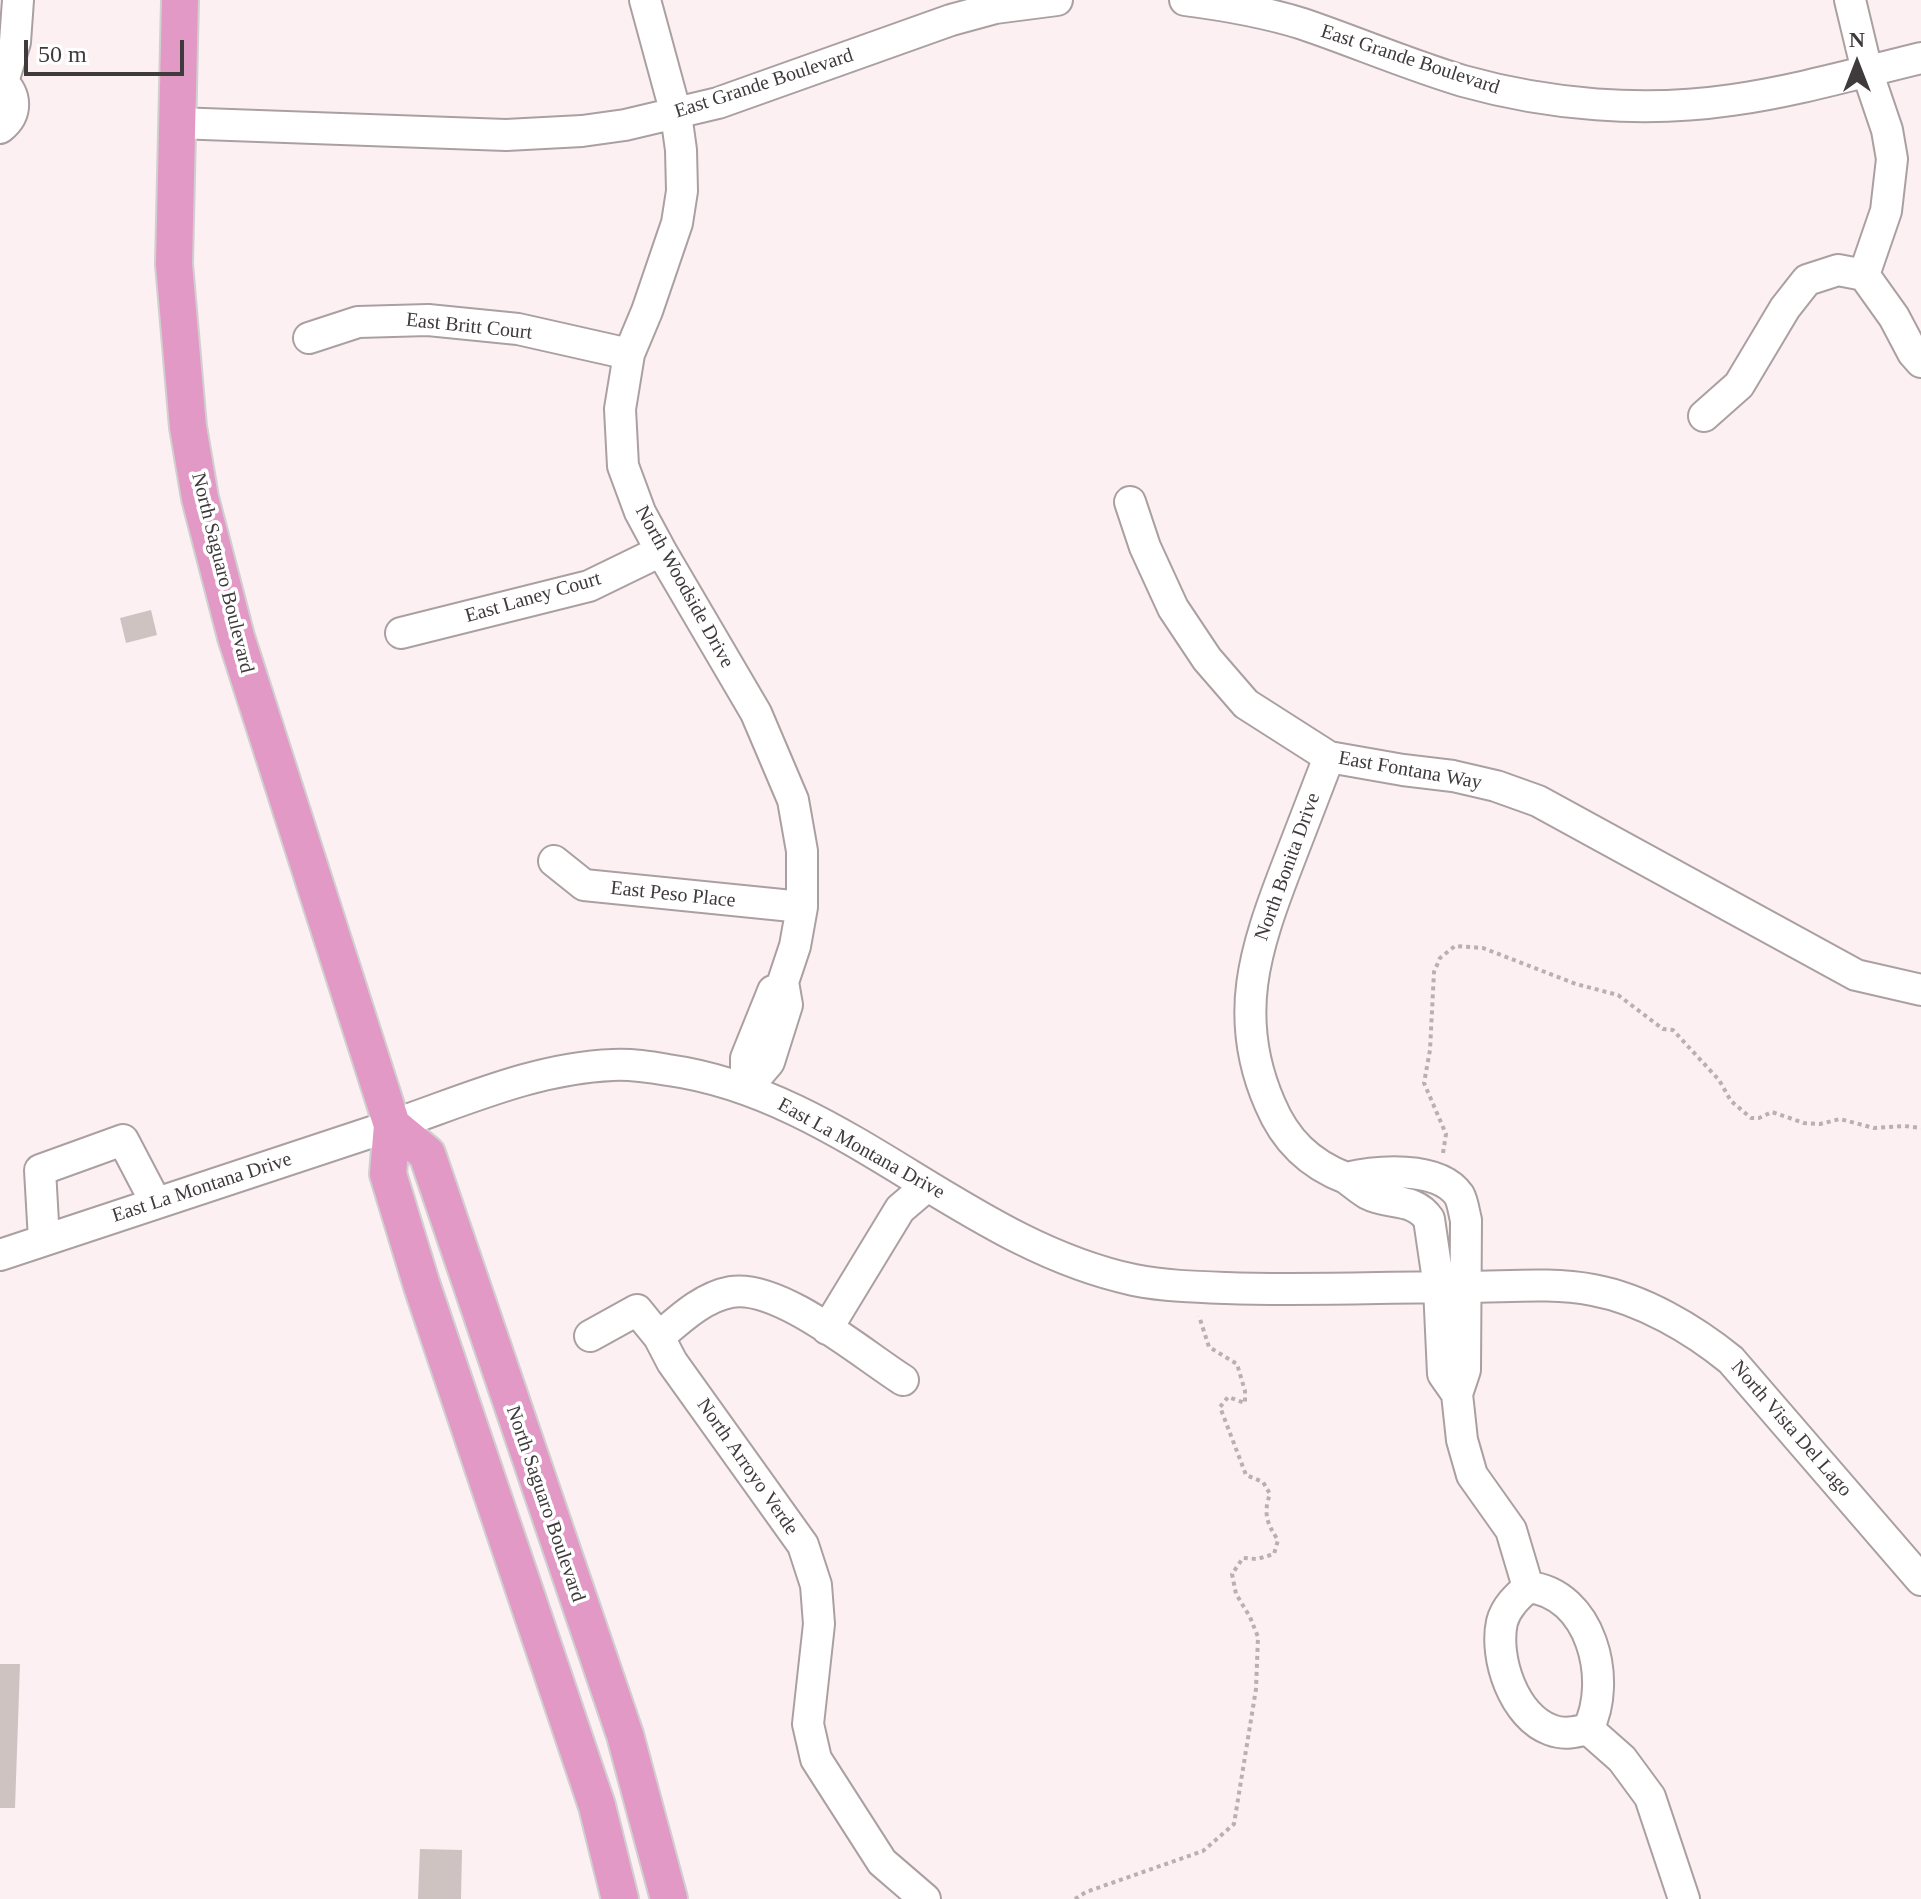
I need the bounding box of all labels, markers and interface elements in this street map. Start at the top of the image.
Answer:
street label: East Grande Boulevard [1318,20,1502,100]
scale bar [28,24,188,74]
north arrow [1817,24,1897,104]
text: N [1849,27,1865,52]
text: 50 m [38,41,87,67]
street label: East Grande Boulevard [672,44,856,124]
street label: East Britt Court [405,308,533,346]
street label: North Saguaro Boulevard [185,470,259,676]
street label: North Woodside Drive [629,502,739,672]
street label: East Laney Court [462,567,604,629]
street label: East Fontana Way [1337,747,1483,795]
street label: North Bonita Drive [1250,790,1326,944]
street label: East Peso Place [609,877,737,913]
street label: East La Montana Drive [773,1093,949,1205]
street label: East La Montana Drive [109,1148,295,1228]
street label: North Vista Del Lago [1725,1356,1857,1502]
street label: North Arroyo Verde [691,1394,803,1540]
street label: North Saguaro Boulevard [500,1403,590,1605]

